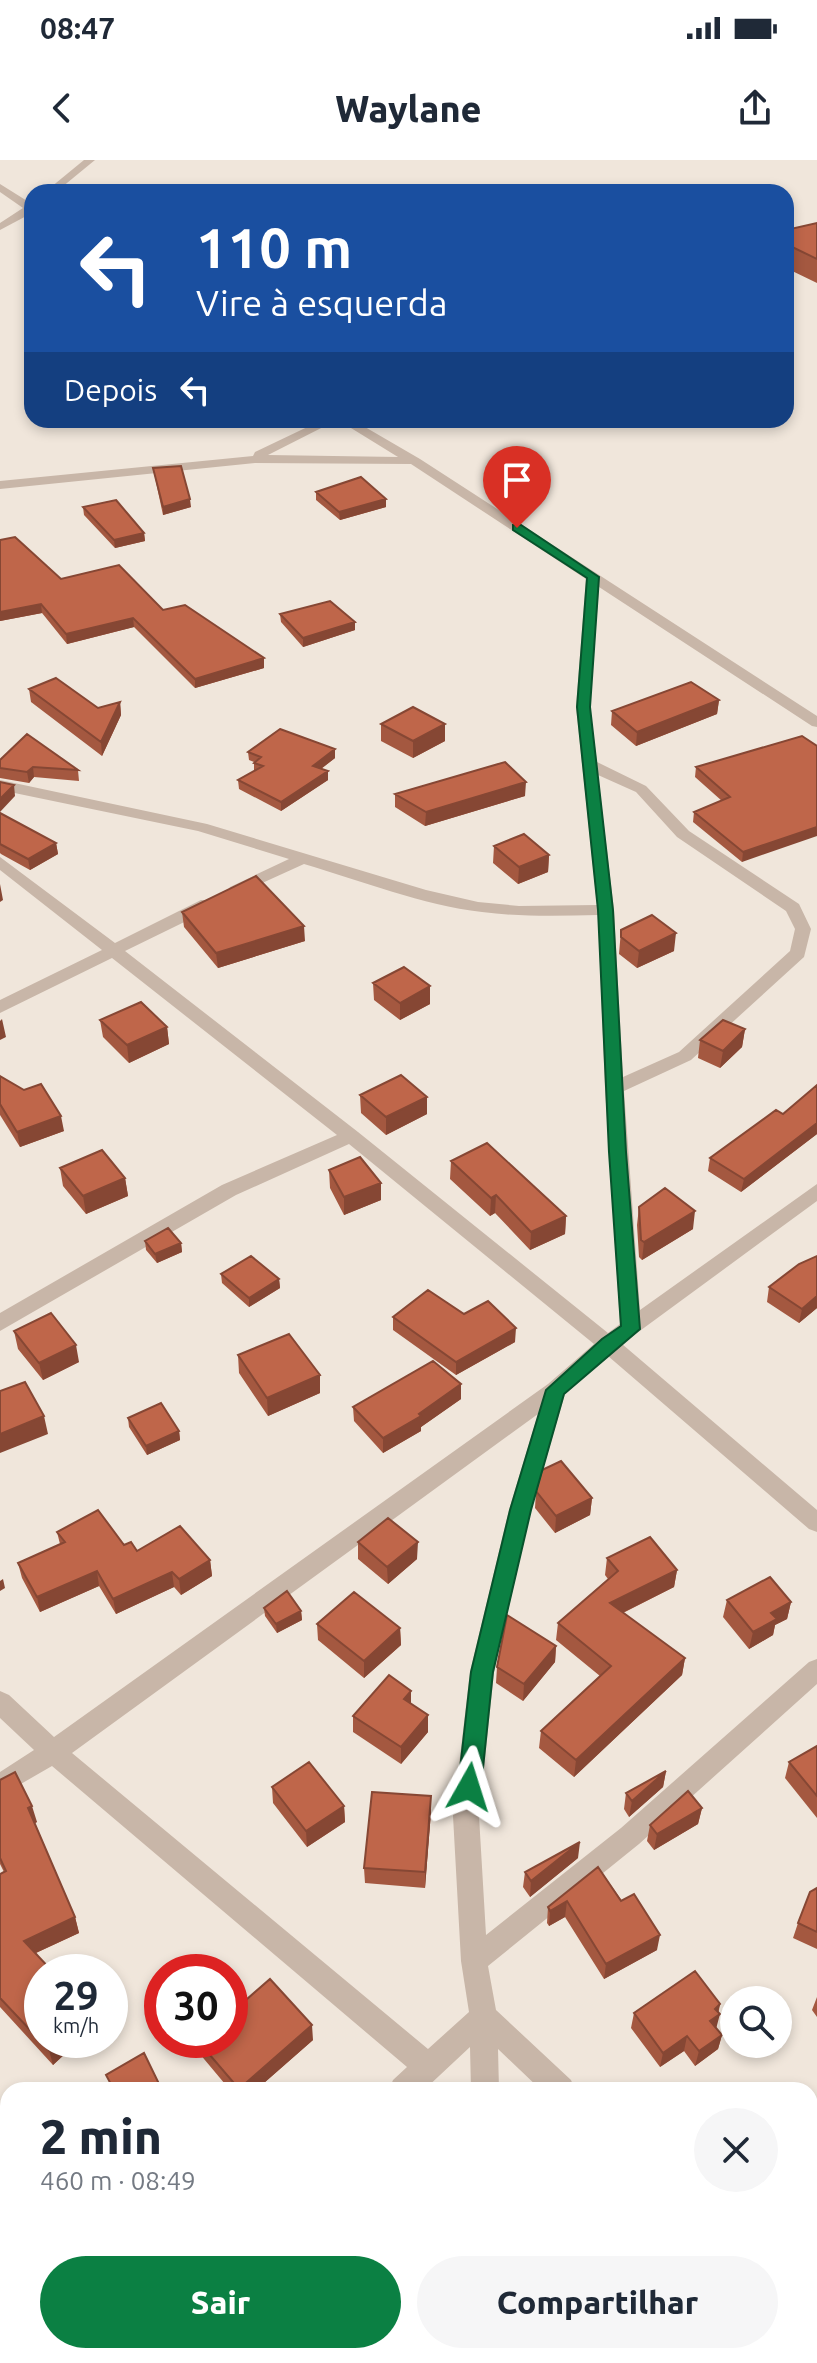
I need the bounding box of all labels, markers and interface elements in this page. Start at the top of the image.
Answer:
text: 08:47 [40,11,115,45]
icon: back [40,86,84,130]
icon: share [733,86,777,130]
text: Waylane [335,88,482,129]
icon: left [64,216,168,320]
text: 110 m [196,216,352,279]
text: Vire à esquerda [196,282,447,323]
icon: left [173,368,217,412]
text: Depois [64,373,157,407]
pin [483,446,551,528]
icon: arrive [495,458,539,502]
position arrow [427,1745,511,1829]
speed limit sign: 30 [144,1954,248,2058]
text: 29 [53,1973,99,2018]
map controls [720,1986,792,2058]
button: search [720,1986,792,2058]
text: km/h [53,2014,99,2037]
button: close [694,2108,778,2192]
text: 2 min [40,2109,162,2163]
text: 460 m · 08:49 [40,2166,196,2195]
button: Sair [40,2256,401,2348]
button: Compartilhar [417,2256,778,2348]

